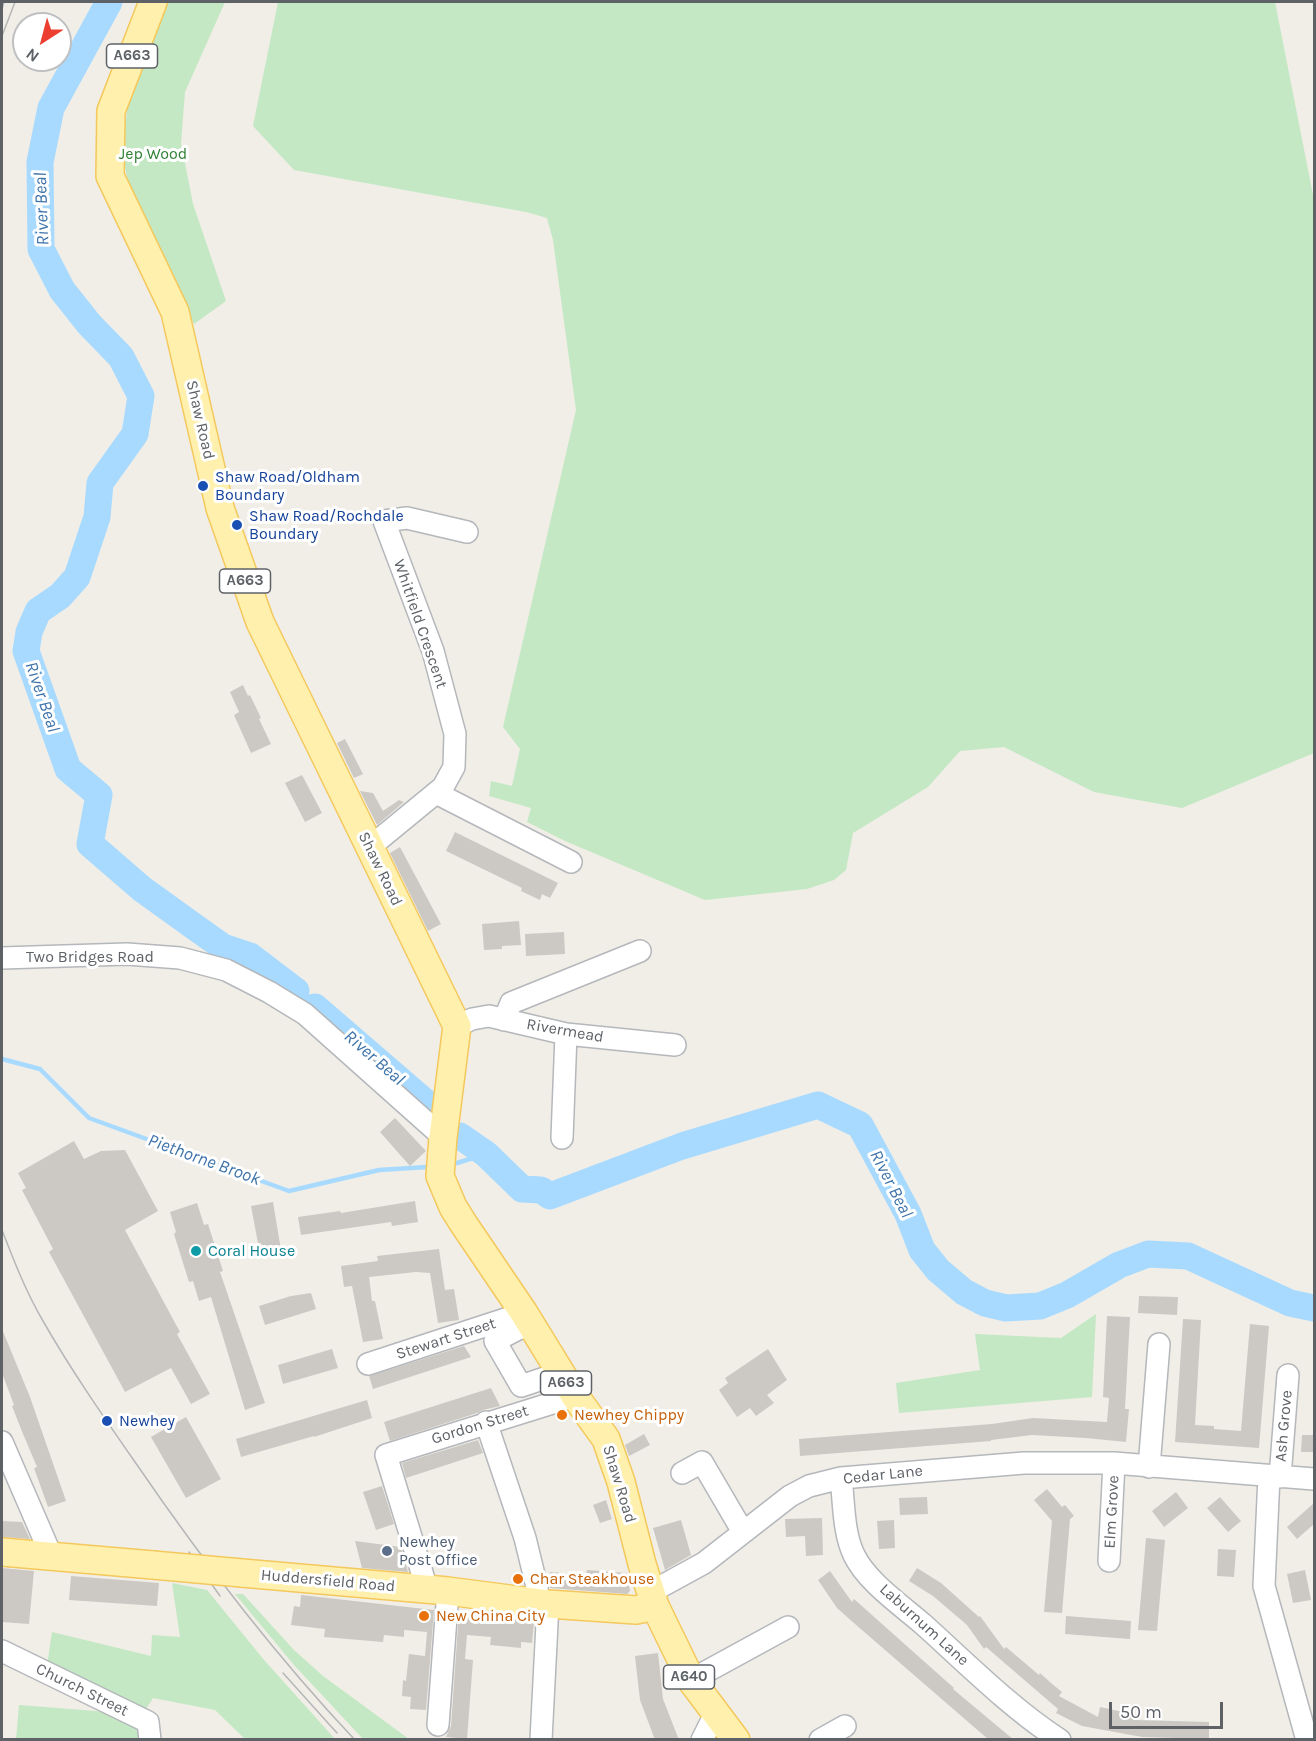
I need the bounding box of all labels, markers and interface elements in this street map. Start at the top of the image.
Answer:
north arrow [12,12,72,72]
text: N [22,44,43,66]
road number: A663 [106,44,158,68]
park label: Jep Wood [119,144,187,164]
water label: River Beal [30,172,54,246]
street label: Shaw Road [182,379,218,461]
place label: Shaw Road/Oldham Boundary [215,467,360,505]
marker: Shaw Road/Oldham Boundary [196,479,210,493]
place label: Shaw Road/Rochdale Boundary [249,506,404,544]
marker: Shaw Road/Rochdale Boundary [230,518,244,532]
street label: Whitfield Crescent [389,557,451,691]
road number: A663 [220,569,270,593]
water label: River Beal [20,659,64,735]
street label: Shaw Road [354,829,406,909]
street label: Two Bridges Road [26,947,154,967]
street label: Rivermead [525,1015,605,1047]
water label: River Beal [339,1026,409,1090]
water label: Piethorne Brook [145,1130,263,1190]
water label: River Beal [865,1146,917,1222]
place label: Coral House [208,1241,295,1261]
marker: Coral House [189,1244,203,1258]
street label: Stewart Street [394,1314,498,1364]
road number: A663 [540,1371,592,1395]
street label: Ash Grove [1271,1389,1297,1463]
street label: Gordon Street [429,1401,531,1449]
place label: Newhey Chippy [574,1405,684,1425]
marker: Newhey Chippy [555,1408,569,1422]
place label: Newhey [119,1411,175,1431]
marker: Newhey [100,1414,114,1428]
street label: Shaw Road [598,1443,640,1525]
street label: Cedar Lane [842,1461,924,1489]
street label: Elm Grove [1100,1475,1124,1549]
place label: Newhey Post Office [399,1532,477,1570]
marker: Newhey Post Office [380,1544,394,1558]
street label: Huddersfield Road [260,1566,396,1596]
place label: Char Steakhouse [530,1569,654,1589]
marker: Char Steakhouse [511,1572,525,1586]
street label: Laburnum Lane [875,1580,973,1670]
place label: New China City [436,1606,545,1626]
marker: New China City [417,1609,431,1623]
street label: Church Street [33,1659,131,1721]
road number: A640 [664,1665,714,1689]
scale bar [1112,1690,1226,1728]
text: 50 m [1120,1701,1162,1723]

